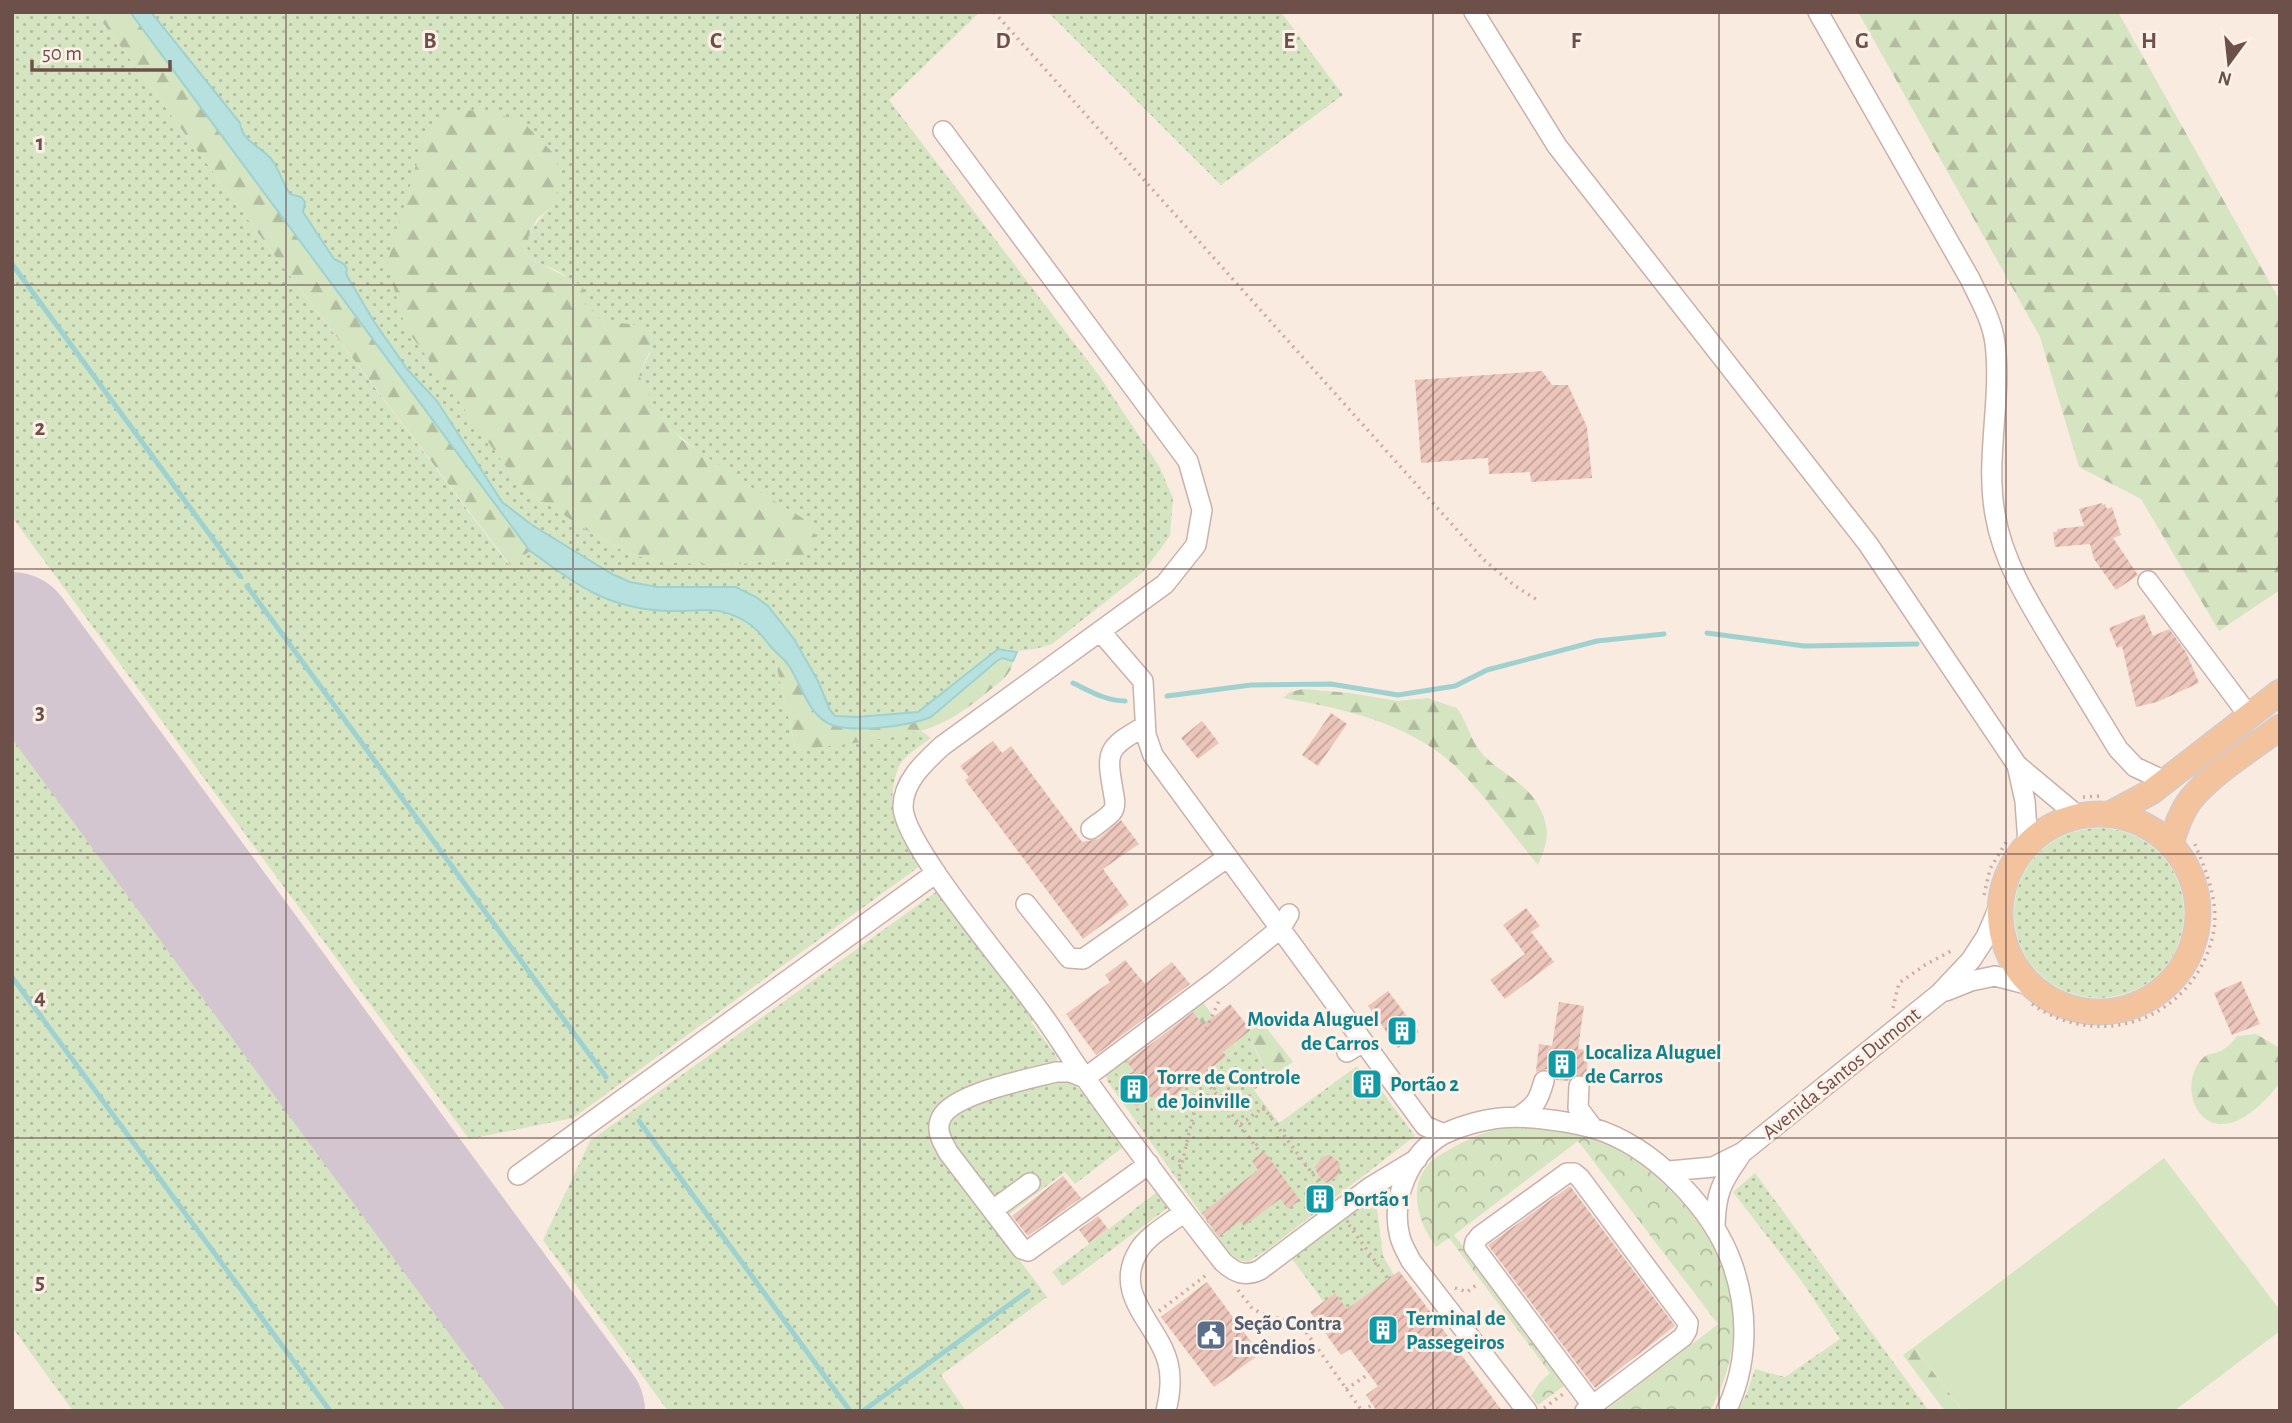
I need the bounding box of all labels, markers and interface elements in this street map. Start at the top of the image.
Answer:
scale bar [32,28,170,72]
north arrow [2194,28,2264,98]
text: B [423,30,437,53]
text: C [710,30,722,53]
text: D [995,30,1011,53]
text: E [1283,30,1295,53]
text: F [1571,30,1582,53]
text: G [1855,30,1869,53]
text: H [2141,30,2157,53]
text: 50 m [42,43,82,64]
text: N [2216,67,2234,89]
text: 1 [36,132,44,155]
text: 2 [35,417,46,440]
text: 3 [35,701,45,724]
text: 4 [34,986,46,1009]
street label: Avenida Santos Dumont [1758,1003,1924,1143]
place label: Movida Aluguel de Carros [1247,1009,1379,1054]
building icon: Movida Aluguel de Carros [1385,1014,1419,1048]
place label: Localiza Aluguel de Carros [1585,1042,1722,1087]
building icon: Localiza Aluguel de Carros [1545,1047,1579,1081]
place label: Torre de Controle de Joinville [1157,1067,1300,1112]
building icon: Portão 2 [1350,1067,1384,1101]
building icon: Torre de Controle de Joinville [1117,1072,1151,1106]
place label: Portão 2 [1390,1074,1459,1095]
building icon: Portão 1 [1303,1182,1337,1216]
place label: Portão 1 [1343,1189,1410,1210]
text: 5 [35,1271,45,1294]
place label: Terminal de Passegeiros [1406,1308,1506,1353]
place label: Seção Contra Incêndios [1234,1313,1342,1358]
building icon: Terminal de Passegeiros [1366,1313,1400,1347]
public building icon: Seção Contra Incêndios [1194,1318,1228,1352]

